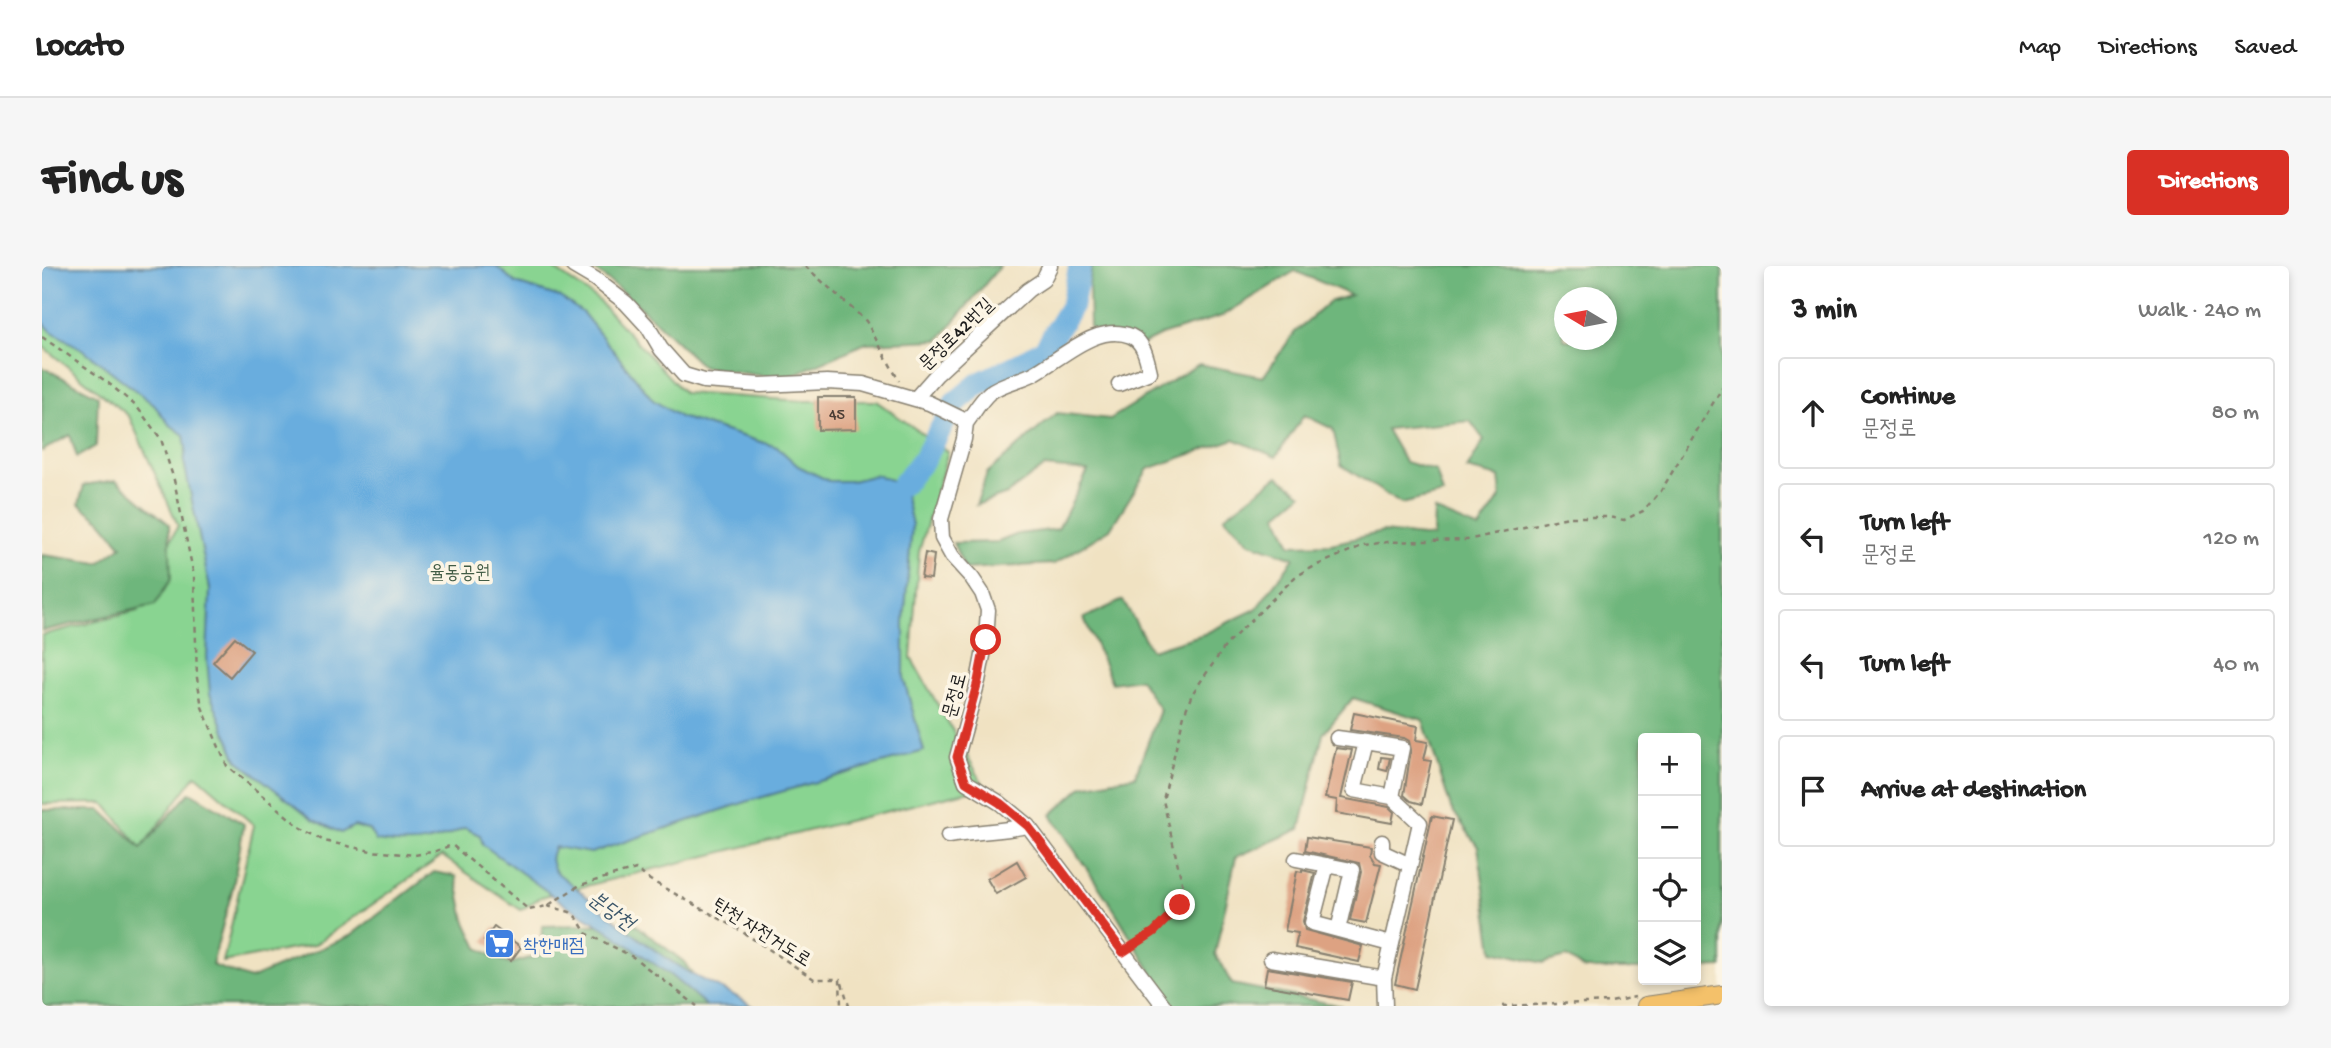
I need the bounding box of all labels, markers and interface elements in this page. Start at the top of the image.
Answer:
text: Locato [35,29,124,67]
text: Map [2019,34,2061,63]
text: Directions [2099,34,2197,63]
text: Saved [2235,34,2296,63]
button: Directions [2127,150,2289,215]
text: Find us [42,153,182,211]
north arrow [1554,287,1617,350]
street label: 문정로42번길 [915,294,999,377]
text: 3 min [1792,294,1857,329]
text: Walk · 240 m [2138,298,2261,325]
text: Continue [1861,383,1955,414]
icon: ahead [1794,394,1832,432]
text: 80 m [2212,400,2259,427]
house number: 45 [829,407,845,426]
text: 문정로 [1861,417,1917,444]
text: Turn left [1861,509,1949,540]
icon: left [1794,520,1832,558]
text: 120 m [2204,526,2259,553]
text: 문정로 [1861,543,1917,570]
park label: 율동공원 [429,563,491,586]
route start [970,624,1001,655]
icon: left [1794,646,1832,684]
text: Turn left [1861,650,1949,681]
text: 40 m [2213,652,2259,679]
street label: 문정로 [939,671,973,721]
map controls [1638,733,1701,985]
button: + [1638,733,1701,796]
icon: arrive [1794,772,1832,810]
text: Arrive at destination [1861,776,2086,807]
button: − [1638,796,1701,859]
button: locate [1638,859,1701,922]
water label: 분당천 [582,888,639,939]
route end [1164,889,1195,920]
street label: 탄천 자전거도로 [708,895,815,973]
button: layers [1638,922,1701,985]
supermarket icon: 착한매점 [483,927,517,961]
place label: 착한매점 [523,936,584,959]

